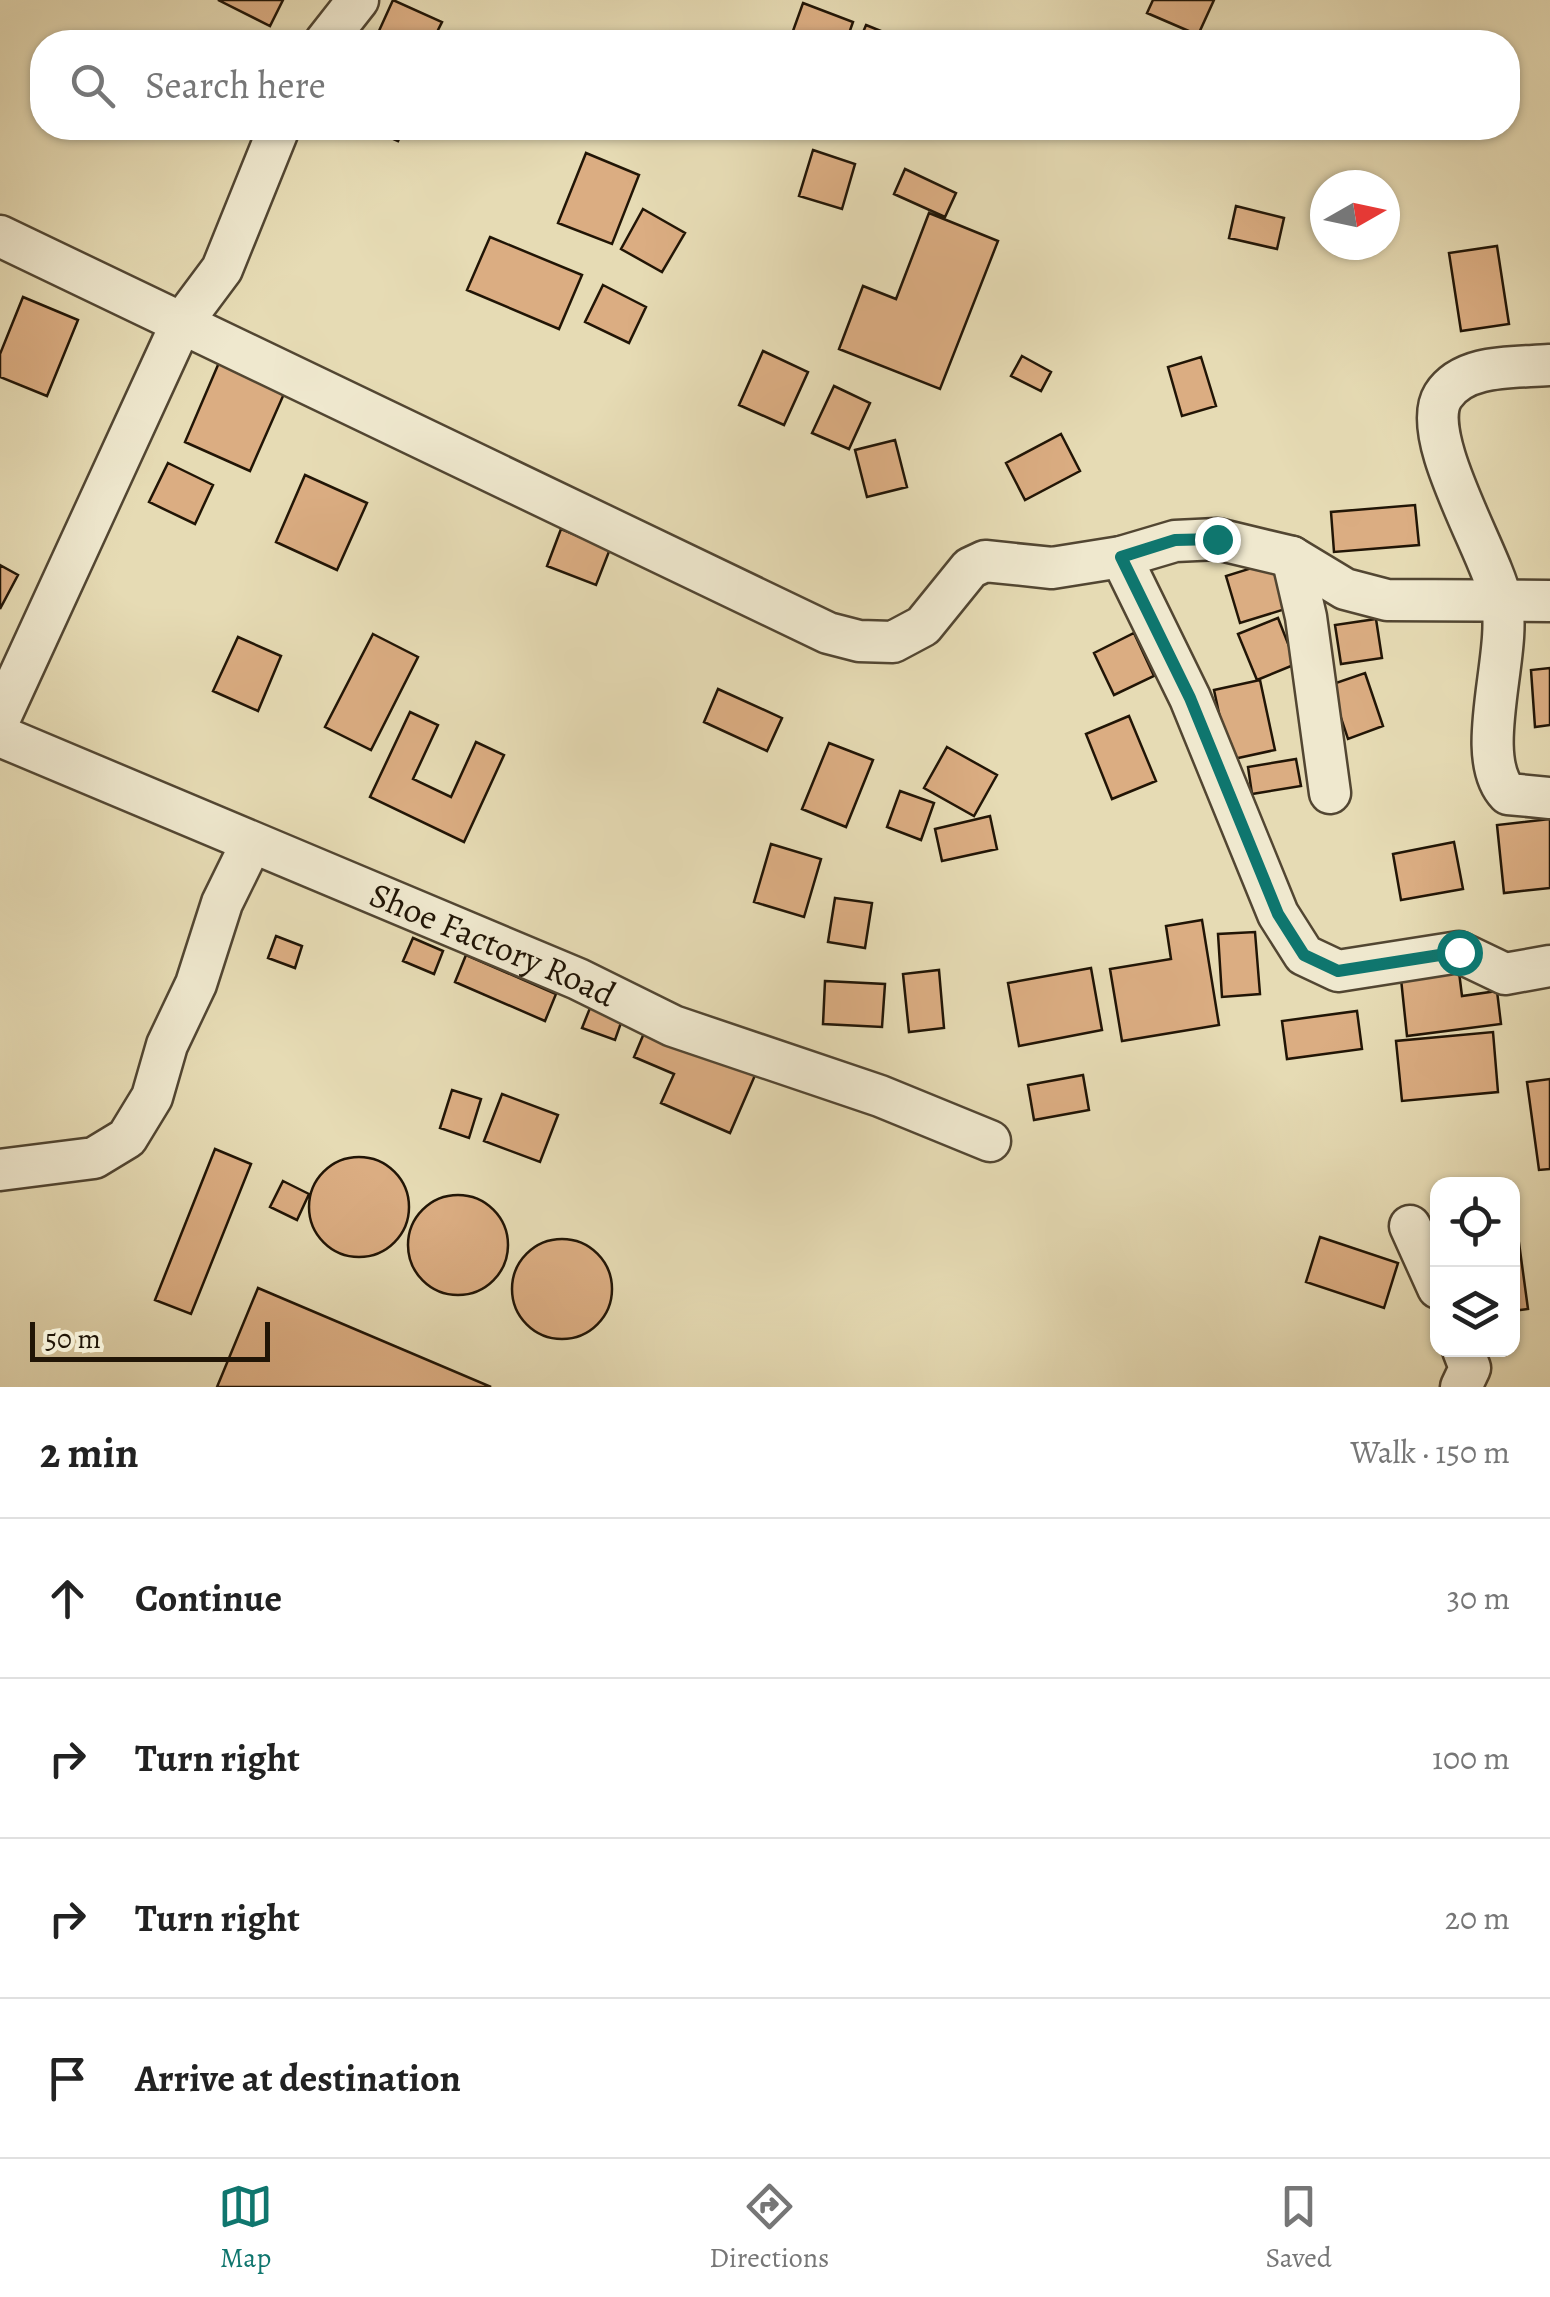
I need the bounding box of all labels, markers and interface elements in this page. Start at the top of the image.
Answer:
search box [30,30,1520,140]
icon: search [65,58,120,113]
text: Search here [145,59,326,111]
north arrow [1310,170,1400,260]
route end [1195,517,1241,563]
street label: Shoe Factory Road [363,870,624,1018]
route start [1437,930,1483,976]
map controls [1430,1177,1520,1357]
button: locate [1430,1177,1520,1267]
button: layers [1430,1267,1520,1357]
scale bar [30,1317,270,1362]
text: 50 m [45,1320,101,1358]
text: 2 min [40,1424,139,1481]
text: Walk · 150 m [1350,1430,1510,1474]
icon: ahead [40,1571,95,1626]
text: Continue [135,1572,282,1624]
text: 30 m [1447,1576,1510,1620]
icon: right [40,1731,95,1786]
text: Turn right [135,1732,300,1784]
text: 100 m [1432,1736,1510,1780]
icon: right [40,1891,95,1946]
text: Turn right [135,1892,300,1944]
text: 20 m [1445,1896,1510,1940]
icon: arrive [40,2051,95,2106]
text: Arrive at destination [135,2052,461,2104]
tab: Map [218,2179,273,2277]
tab: Directions [709,2179,829,2277]
tab: Saved [1266,2179,1332,2277]

